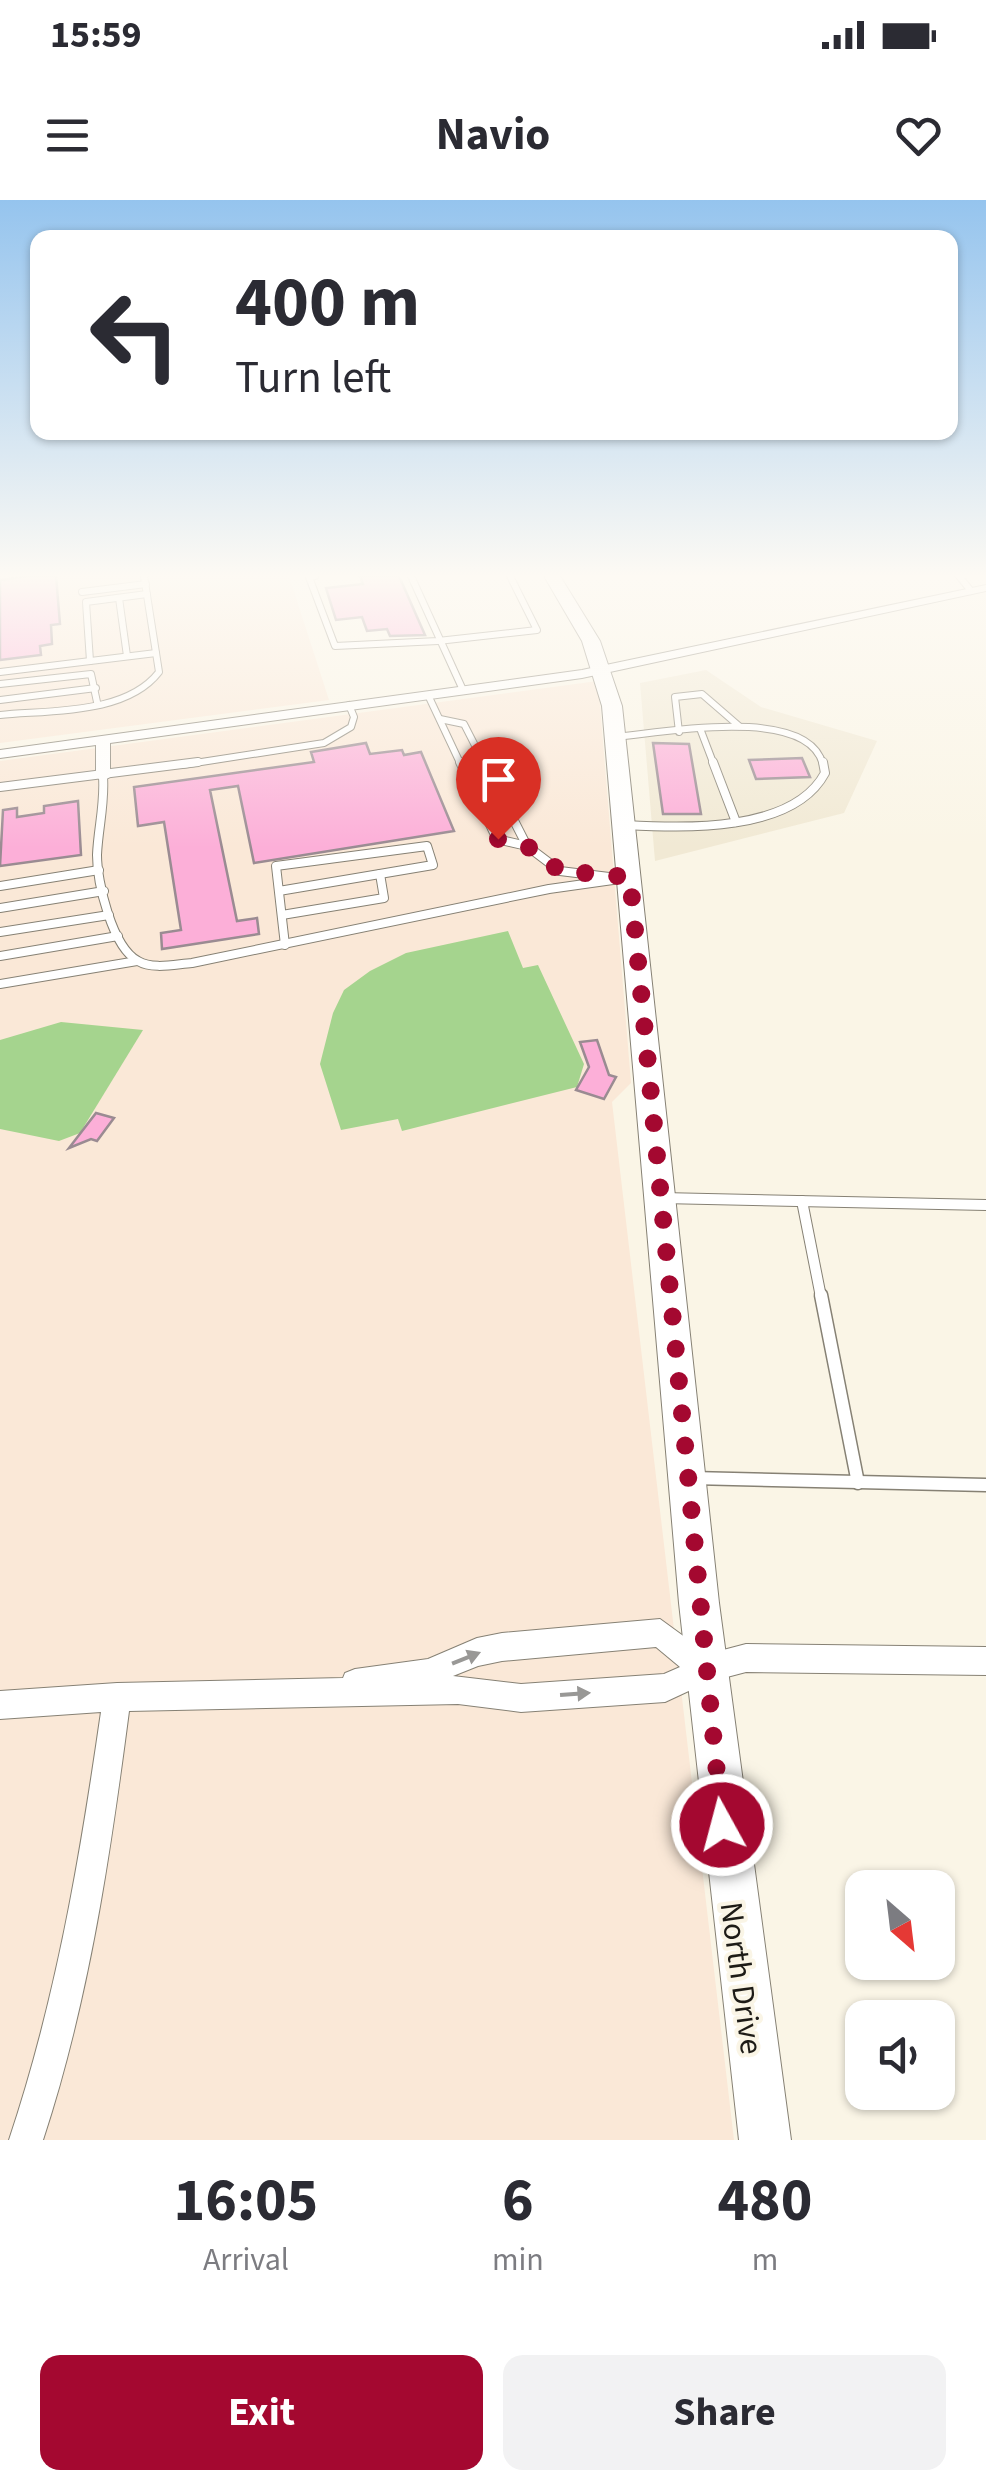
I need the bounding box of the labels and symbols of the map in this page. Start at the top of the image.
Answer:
pin [456,737,541,840]
one-way arrow [451,1649,481,1665]
one-way arrow [560,1686,591,1702]
position arrow [670,1773,774,1877]
north arrow [845,1870,955,1980]
street label: North Drive [708,1899,774,2057]

